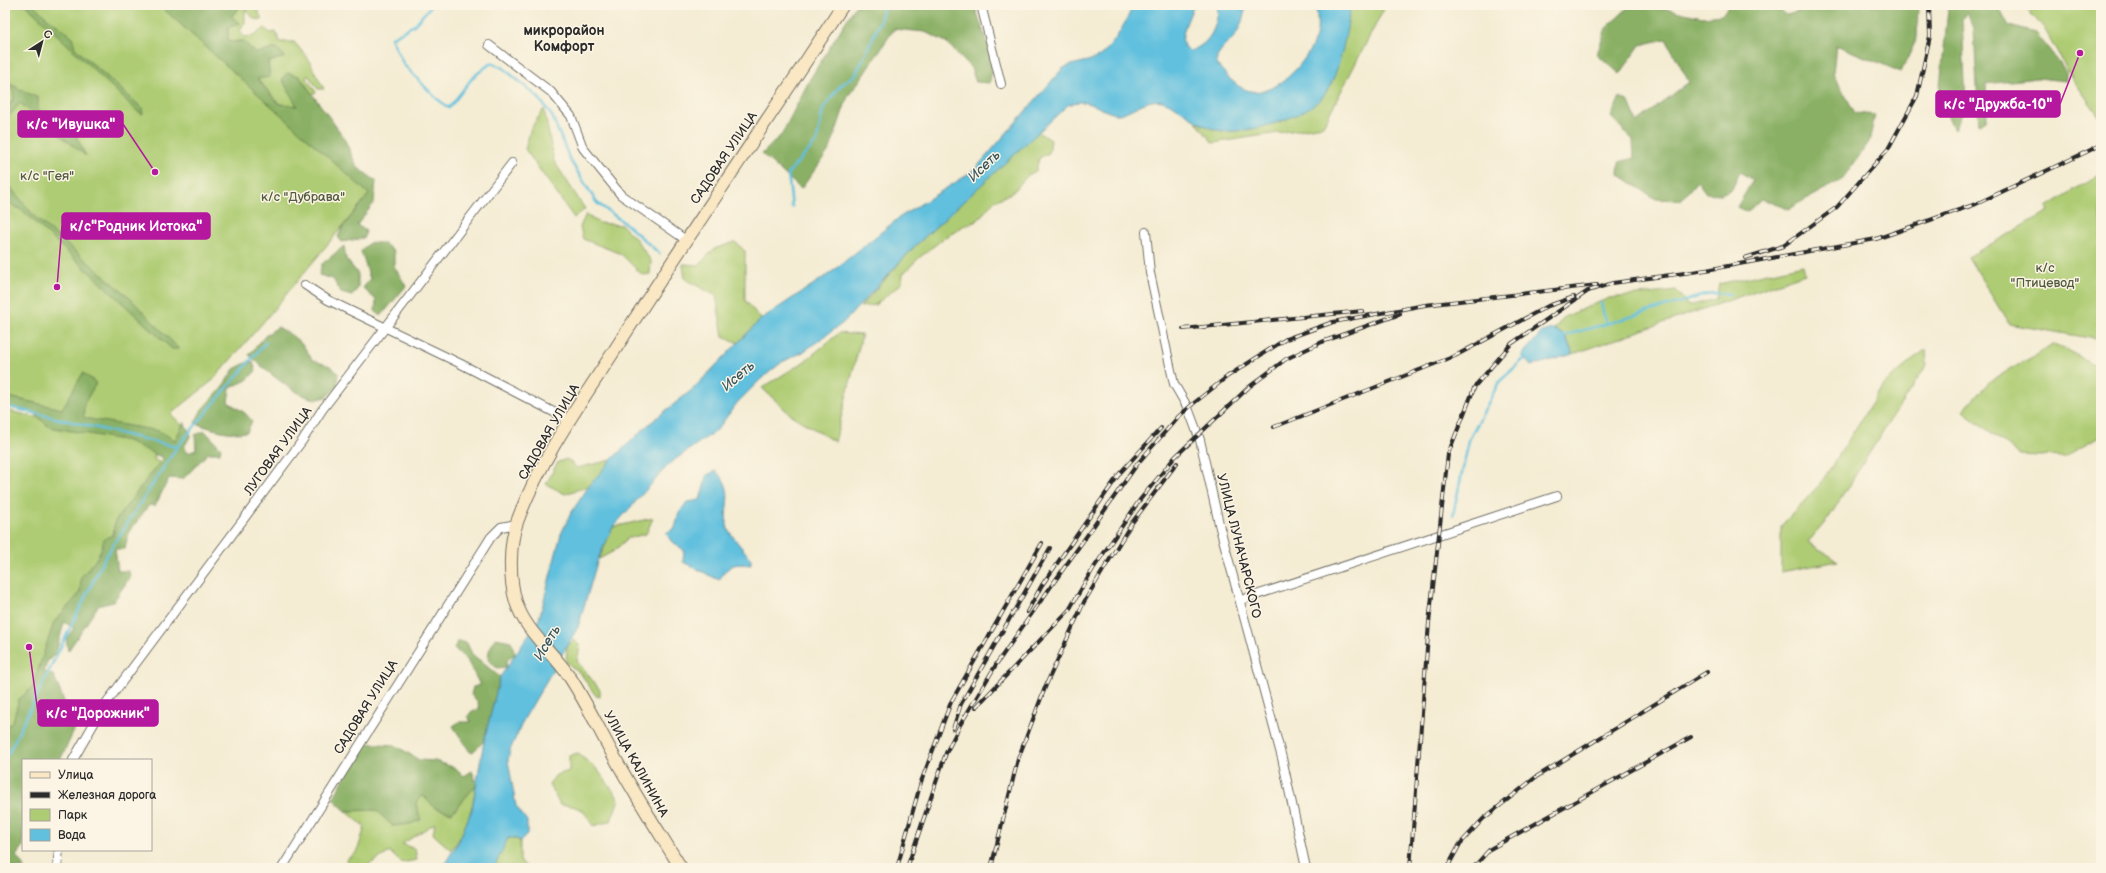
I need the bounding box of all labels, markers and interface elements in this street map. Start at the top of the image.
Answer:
north arrow [22,22,62,62]
district label: микрорайон Комфорт [523,22,605,55]
text: С [41,27,55,42]
callout: к/с "Дружба-10" [1936,91,2060,117]
text: к/с "Дружба-10" [1944,96,2052,113]
street label: САДОВАЯ УЛИЦА [687,109,761,207]
callout: к/с "Ивушка" [18,111,123,137]
text: к/с "Ивушка" [27,116,115,133]
water label: Исеть [964,146,1004,185]
park label: к/с "Гея" [20,168,74,184]
park label: к/с "Дубрава" [261,189,345,205]
callout: к/с"Родник Истока" [62,213,210,239]
text: к/с"Родник Истока" [70,218,202,235]
park label: к/с "Птицевод" [2011,260,2080,291]
water label: Исеть [718,357,758,395]
street label: САДОВАЯ УЛИЦА [515,381,583,483]
street label: ЛУГОВАЯ УЛИЦА [240,404,316,499]
street label: УЛИЦА ЛУНАЧАРСКОГО [1213,472,1265,620]
water label: Исеть [530,622,564,664]
street label: САДОВАЯ УЛИЦА [331,657,401,757]
callout: к/с "Дорожник" [38,700,158,726]
text: к/с "Дорожник" [46,705,150,722]
street label: УЛИЦА КАЛИНИНА [600,708,672,820]
legend [22,759,152,851]
text: Улица [58,768,94,783]
text: Железная дорога [58,788,156,803]
text: Парк [58,808,88,823]
text: Вода [58,828,86,843]

